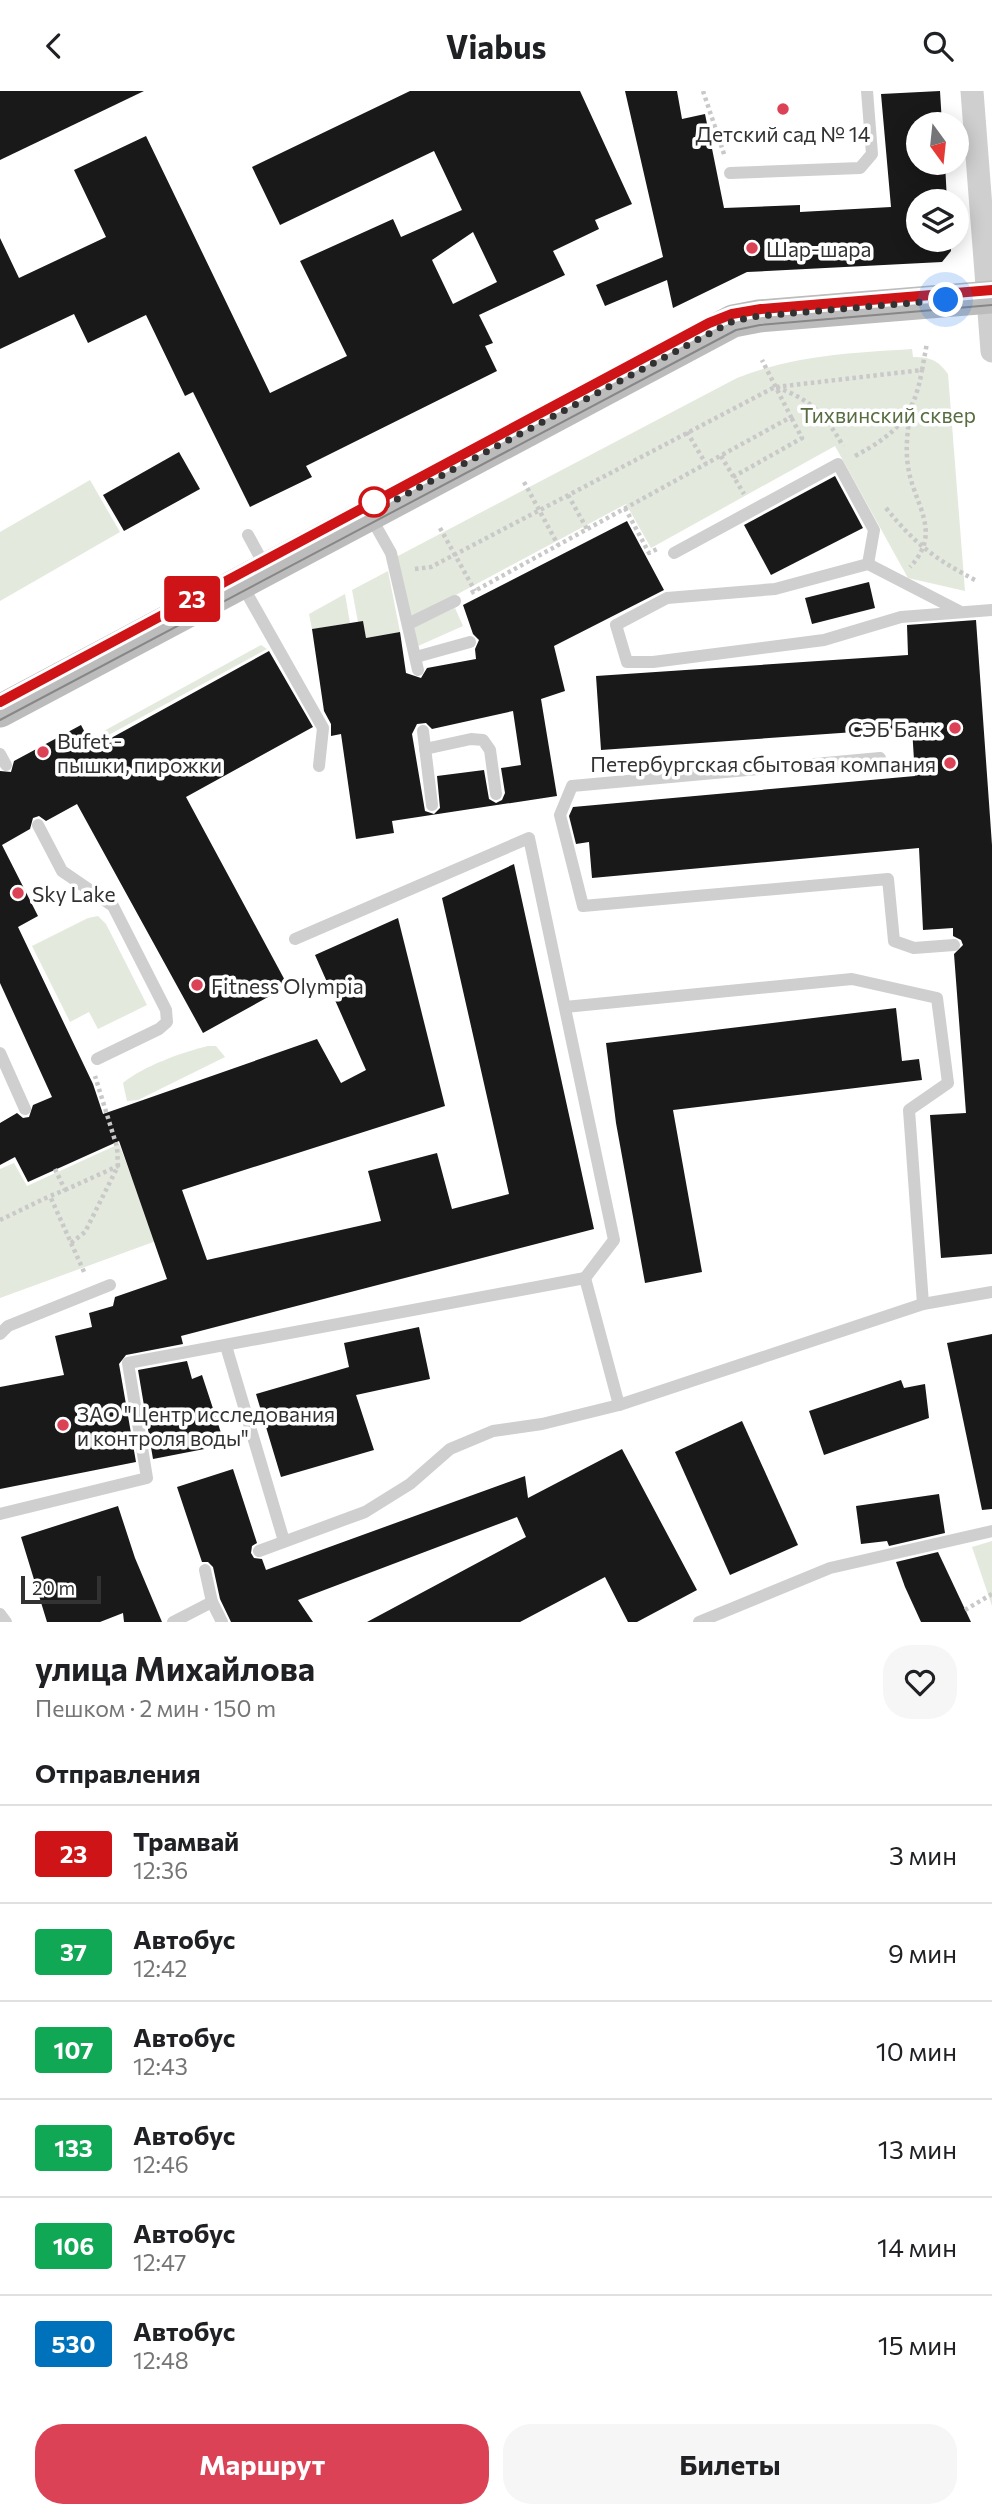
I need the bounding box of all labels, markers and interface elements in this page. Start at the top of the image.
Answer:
text: Viabus [446,26,546,66]
icon: back [35,27,73,65]
icon: search [919,27,957,65]
marker: Детский сад № 14 [775,101,791,117]
north arrow [906,112,970,175]
map controls [906,112,969,252]
place label: Детский сад № 14 [696,121,871,146]
button: layers [906,189,969,252]
place label: Шар-шара [766,236,871,261]
marker: Шар-шара [744,240,760,256]
your location [928,282,963,317]
park label: Тихвинский сквер [800,402,976,427]
unlabelled marker [359,487,389,517]
line badge: 23 [160,576,224,622]
text: 23 [178,584,206,613]
place label: СЭБ Банк [848,716,941,741]
marker: СЭБ Банк [947,720,963,736]
place label: Bufet - пышки, пирожки [57,728,222,777]
marker: Bufet - пышки, пирожки [35,744,51,760]
place label: Петербургская сбытовая компания [590,751,936,776]
marker: Петербургская сбытовая компания [942,755,958,771]
place label: Sky Lake [32,881,116,906]
marker: Sky Lake [10,885,26,901]
place label: Fitness Olympia [211,973,364,998]
marker: Fitness Olympia [189,977,205,993]
place label: ЗАО "Центр исследования и контроля воды" [77,1401,335,1450]
marker: ЗАО "Центр исследования и контроля воды" [55,1417,71,1433]
scale bar [21,1573,102,1605]
text: 20 m [32,1576,75,1599]
button: heart [883,1645,957,1719]
text: улица Михайлова [35,1647,315,1688]
text: Пешком · 2 мин · 150 m [35,1694,276,1722]
text: Отправления [35,1757,201,1788]
text: Трамвай [133,1825,239,1856]
text: 23 [60,1839,87,1868]
text: 3 мин [889,1839,957,1870]
text: 12:36 [133,1856,188,1884]
text: Автобус [133,1923,235,1954]
text: 37 [60,1937,87,1966]
text: 9 мин [888,1937,957,1968]
text: 12:42 [133,1954,187,1982]
text: Автобус [133,2021,235,2052]
text: 107 [54,2035,93,2064]
text: 10 мин [876,2035,957,2066]
text: 12:43 [133,2052,188,2080]
text: Автобус [133,2119,235,2150]
text: 133 [54,2133,93,2162]
text: 13 мин [878,2133,957,2164]
text: 12:46 [133,2150,189,2178]
text: Автобус [133,2217,235,2248]
text: 106 [53,2231,94,2260]
text: 14 мин [877,2231,957,2262]
text: 12:47 [133,2248,187,2276]
text: Автобус [133,2315,235,2346]
text: 530 [52,2329,95,2358]
text: 15 мин [878,2329,957,2360]
text: 12:48 [133,2346,189,2374]
button: Маршрут [35,2424,489,2504]
button: Билеты [503,2424,957,2504]

